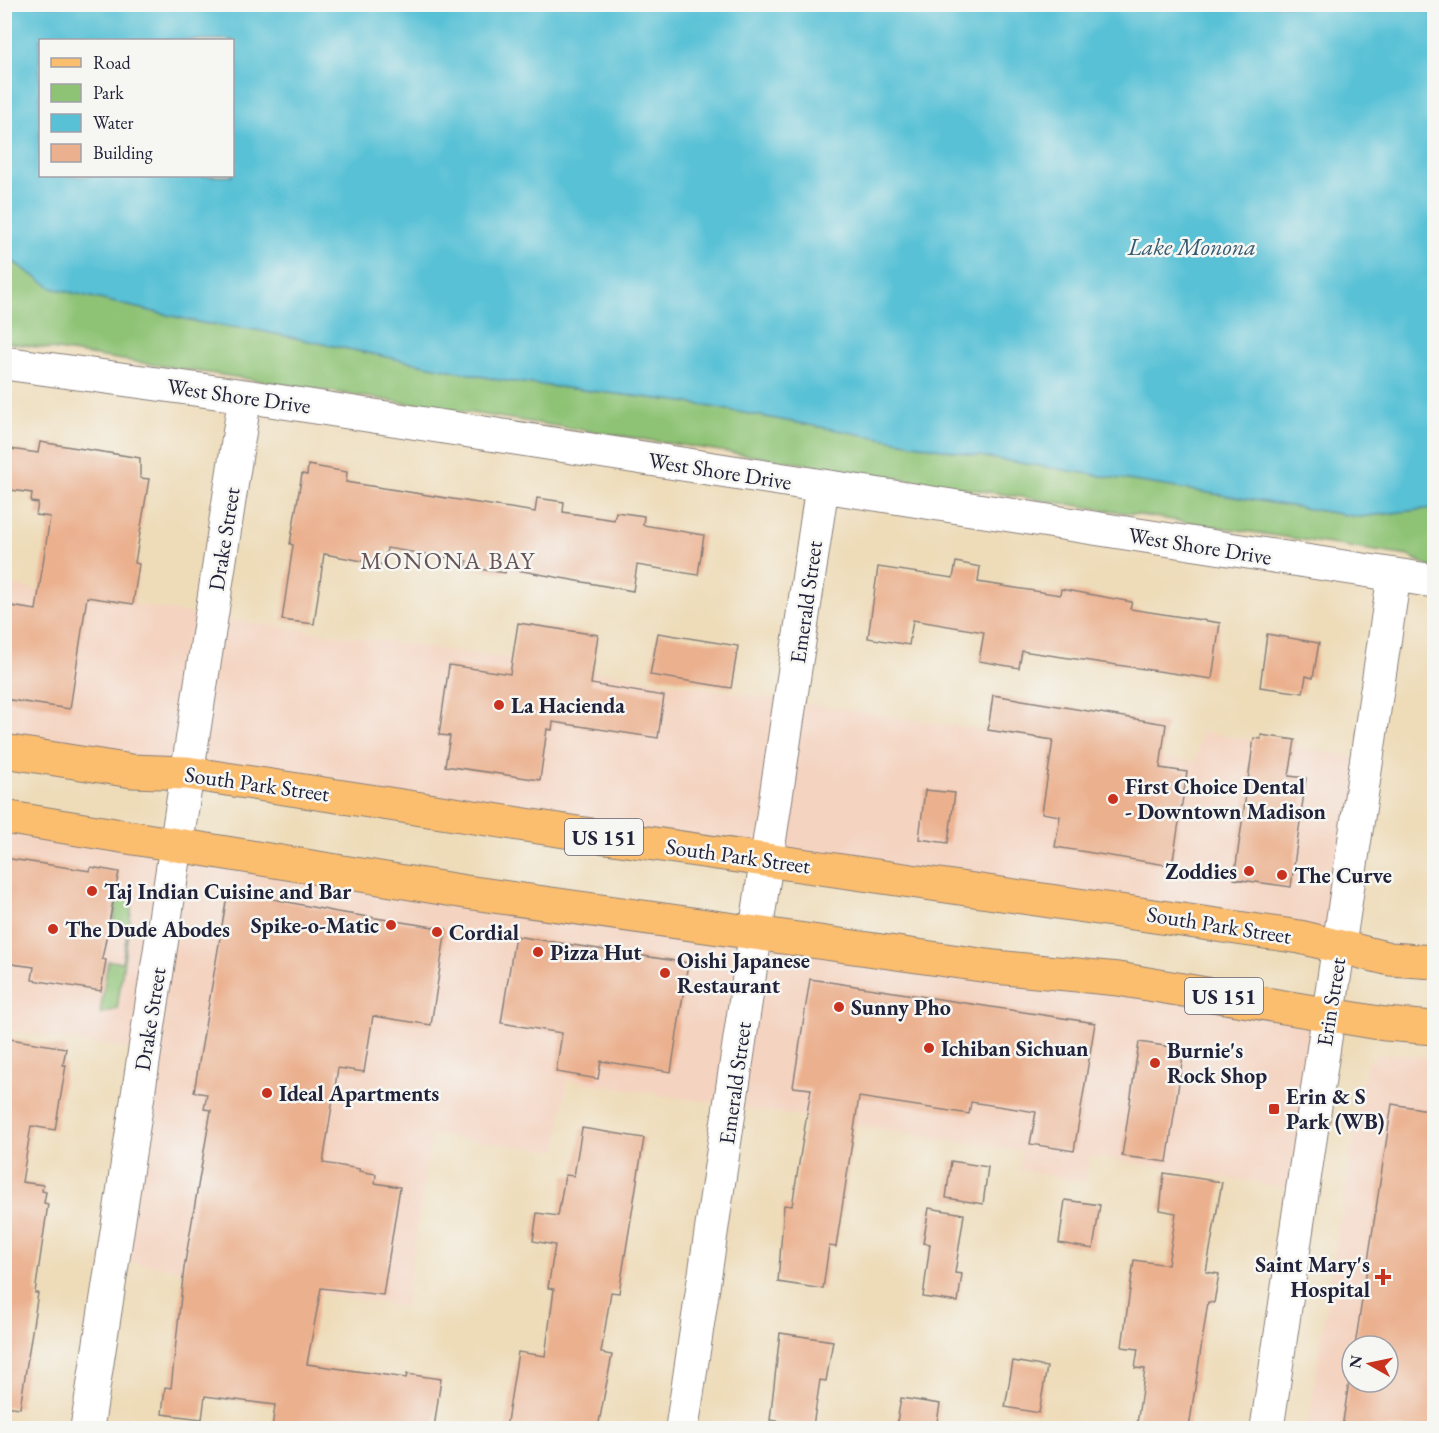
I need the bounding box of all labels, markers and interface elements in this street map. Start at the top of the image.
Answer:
legend [39,39,234,177]
text: Road [93,51,132,74]
text: Park [93,81,124,104]
text: Water [93,111,134,134]
text: Building [93,141,153,164]
water label: Lake Monona [1127,231,1256,262]
street label: West Shore Drive [165,372,313,420]
street label: West Shore Drive [646,445,794,497]
street label: Drake Street [202,485,246,593]
street label: West Shore Drive [1126,520,1274,572]
street label: Emerald Street [783,539,829,665]
district label: MONONA BAY [360,545,536,576]
place label: La Hacienda [511,691,625,720]
marker: La Hacienda [492,698,506,712]
street label: South Park Street [183,760,331,809]
place label: First Choice Dental - Downtown Madison [1125,772,1327,826]
marker: First Choice Dental - Downtown Madison [1106,792,1120,806]
road number: US 151 [565,819,643,855]
street label: South Park Street [664,832,812,881]
place label: Zoddies [1165,857,1237,886]
place label: The Curve [1294,861,1392,890]
marker: Zoddies [1242,864,1256,878]
marker: The Curve [1275,868,1289,882]
place label: Taj Indian Cuisine and Bar [104,877,352,906]
marker: Taj Indian Cuisine and Bar [85,884,99,898]
street label: South Park Street [1145,899,1293,951]
place label: Spike-o-Matic [251,911,379,940]
place label: The Dude Abodes [65,915,230,944]
marker: Spike-o-Matic [384,918,398,932]
place label: Cordial [449,918,519,947]
marker: The Dude Abodes [46,922,60,936]
marker: Cordial [430,925,444,939]
place label: Pizza Hut [550,938,642,967]
marker: Pizza Hut [531,945,545,959]
place label: Oishi Japanese Restaurant [677,946,810,1000]
street label: Erin Street [1310,955,1352,1048]
street label: Drake Street [128,965,172,1073]
marker: Oishi Japanese Restaurant [658,966,672,980]
road number: US 151 [1185,978,1263,1014]
place label: Sunny Pho [851,993,951,1022]
marker: Sunny Pho [832,1000,846,1014]
street label: Emerald Street [712,1020,758,1146]
place label: Ichiban Sichuan [941,1034,1089,1063]
place label: Burnie's Rock Shop [1167,1036,1267,1090]
marker: Ichiban Sichuan [922,1041,936,1055]
marker: Burnie's Rock Shop [1148,1056,1162,1070]
place label: Ideal Apartments [279,1079,439,1108]
place label: Erin & S Park (WB) [1286,1082,1384,1136]
marker: Ideal Apartments [260,1086,274,1100]
marker: Erin & S Park (WB) [1267,1102,1281,1116]
place label: Saint Mary's Hospital [1255,1250,1370,1304]
marker: Saint Mary's Hospital [1374,1268,1392,1286]
north arrow [1340,1334,1400,1394]
text: N [1344,1354,1367,1370]

